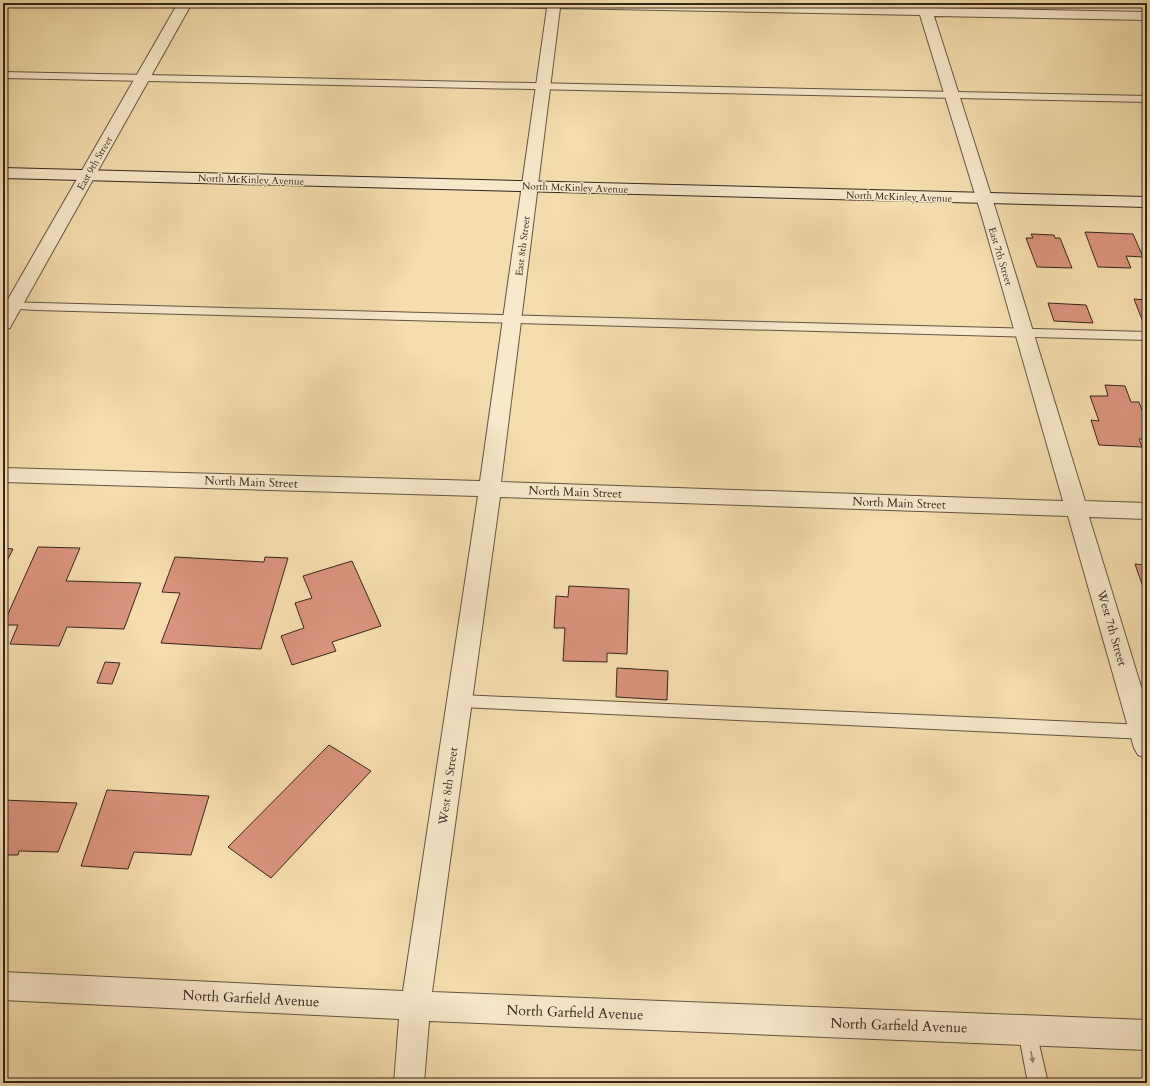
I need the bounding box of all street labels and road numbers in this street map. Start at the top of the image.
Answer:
street label: East 9th Street [74,133,116,193]
street label: North McKinley Avenue [198,171,305,189]
street label: North McKinley Avenue [522,179,629,197]
street label: North McKinley Avenue [846,188,953,206]
street label: East 8th Street [512,215,534,277]
street label: East 7th Street [985,225,1016,288]
street label: North Main Street [204,472,298,492]
street label: North Main Street [528,482,622,502]
street label: North Main Street [852,493,946,513]
street label: West 7th Street [1093,587,1131,668]
street label: West 8th Street [434,746,461,827]
street label: North Garfield Avenue [182,985,320,1012]
street label: North Garfield Avenue [506,1001,644,1024]
street label: North Garfield Avenue [830,1014,968,1037]

